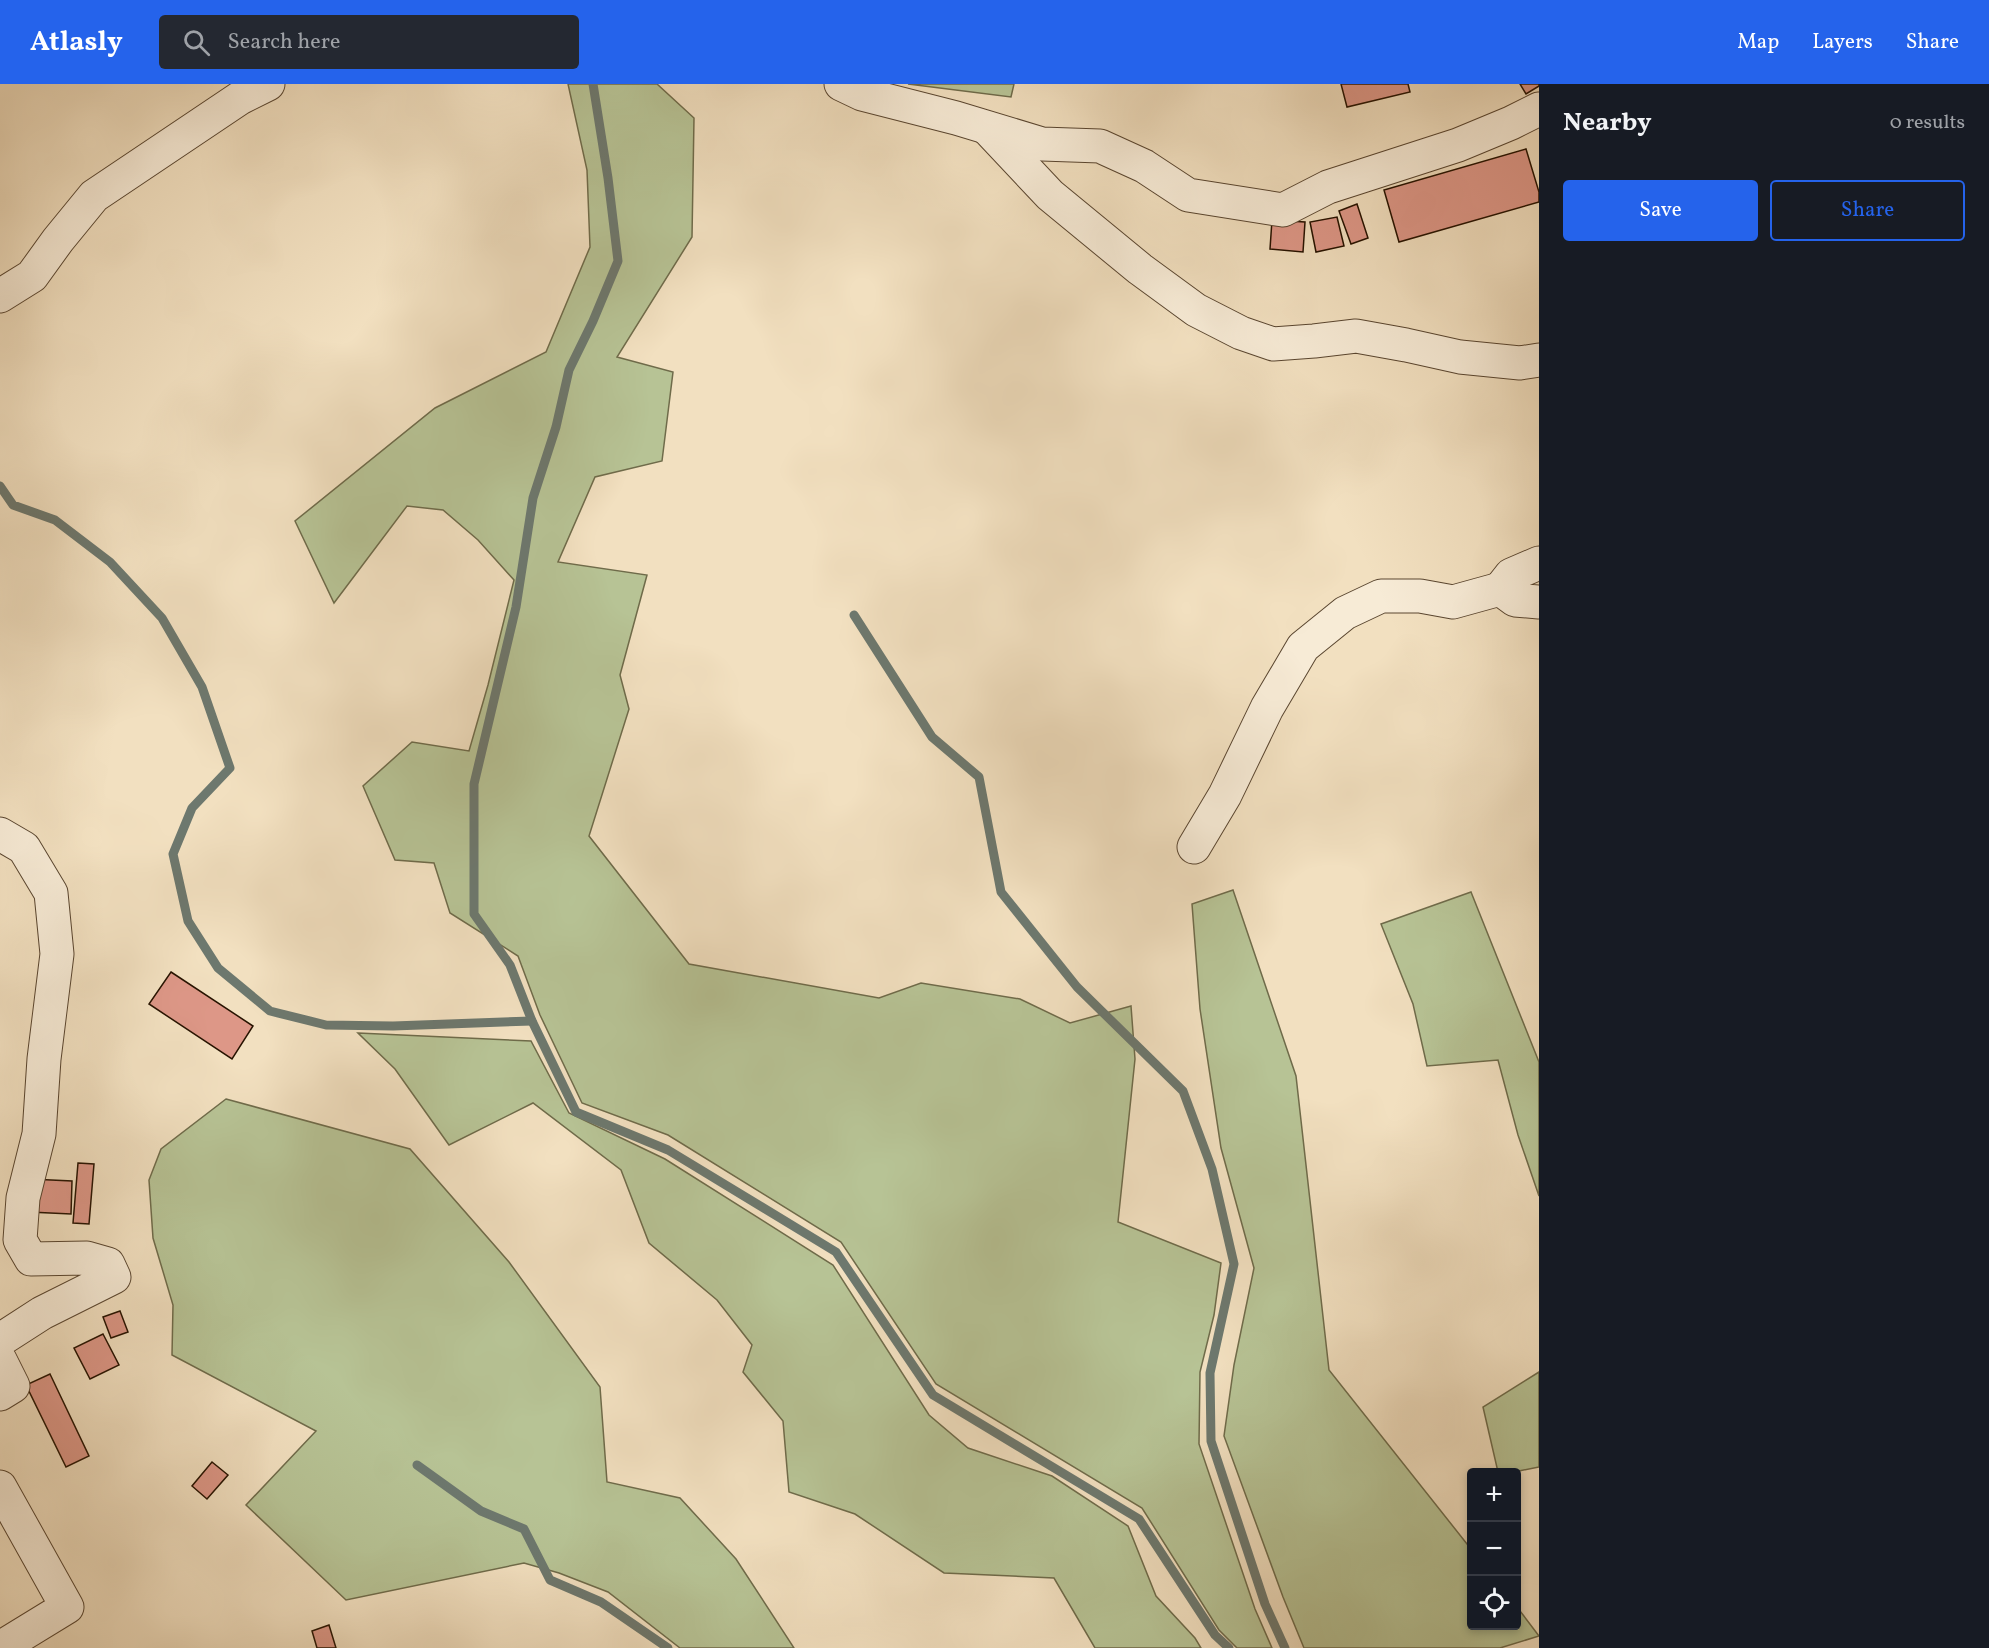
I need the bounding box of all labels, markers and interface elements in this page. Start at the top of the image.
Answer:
search box [159,15,579,69]
text: Atlasly [30,23,123,62]
icon: search [180,26,213,59]
text: Search here [228,27,340,58]
text: Map [1737,28,1779,57]
text: Layers [1812,28,1873,57]
text: Share [1906,28,1959,57]
text: Nearby [1563,105,1652,141]
text: 0 results [1890,109,1965,137]
button: Save [1563,180,1758,241]
button: Share [1770,180,1965,241]
map controls [1467,1468,1521,1630]
button: + [1467,1468,1521,1522]
button: − [1467,1522,1521,1576]
button: locate [1467,1576,1521,1630]

